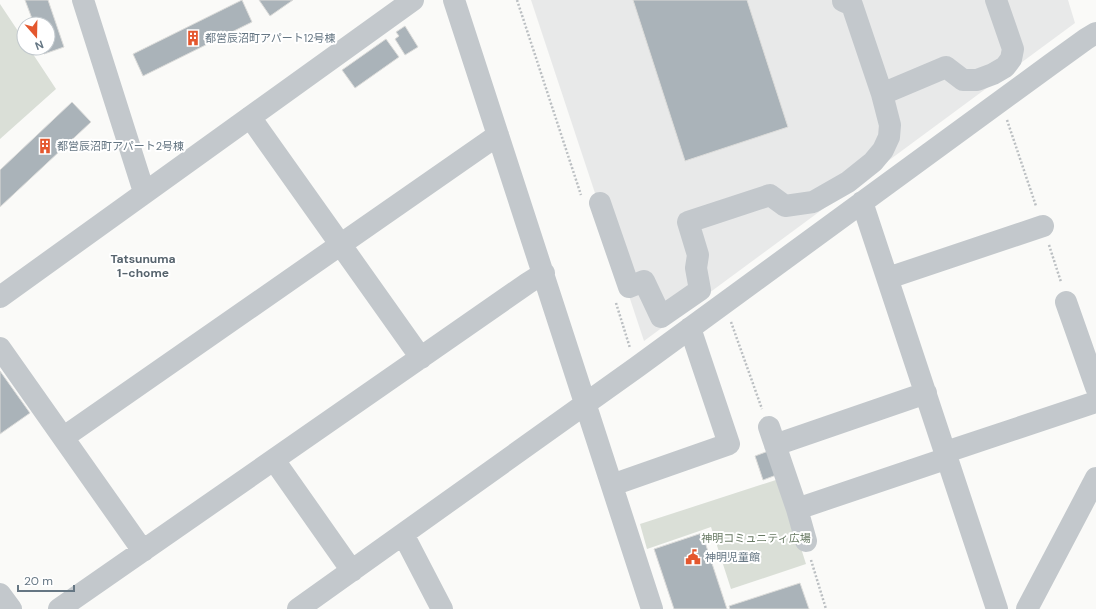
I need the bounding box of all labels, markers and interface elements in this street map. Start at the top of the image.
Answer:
north arrow [16,16,56,56]
building icon: 都営辰沼町アパート12号棟 [184,29,202,47]
place label: 都営辰沼町アパート12号棟 [205,31,336,45]
text: N [33,37,46,53]
building icon: 都営辰沼町アパート2号棟 [36,137,54,155]
place label: 都営辰沼町アパート2号棟 [57,139,184,153]
district label: Tatsunuma 1-chome [110,251,176,281]
park label: 神明コミュニティ広場 [701,531,811,545]
public building icon: 神明児童館 [684,548,702,566]
place label: 神明児童館 [705,550,760,564]
scale bar [18,567,74,593]
text: 20 m [24,573,53,589]

